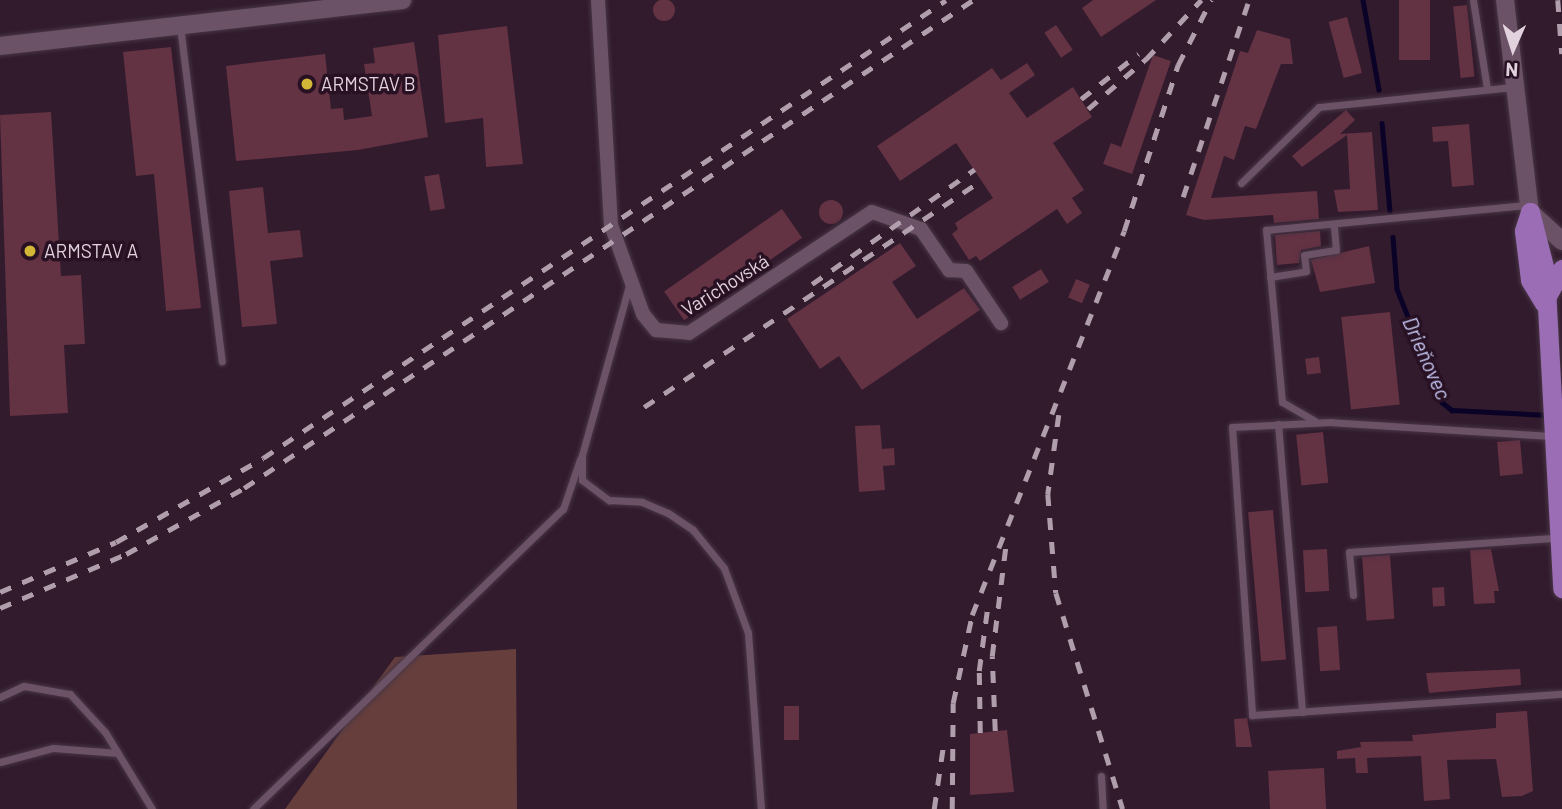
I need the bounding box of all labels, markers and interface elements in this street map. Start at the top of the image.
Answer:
north arrow [1478,14,1548,84]
text: N [1505,59,1519,82]
place label: ARMSTAV B [321,73,416,95]
marker: ARMSTAV B [299,76,315,92]
place label: ARMSTAV A [44,240,138,262]
marker: ARMSTAV A [22,243,38,259]
street label: Varichovská [677,249,773,321]
water label: Drieňovec [1398,313,1456,403]

